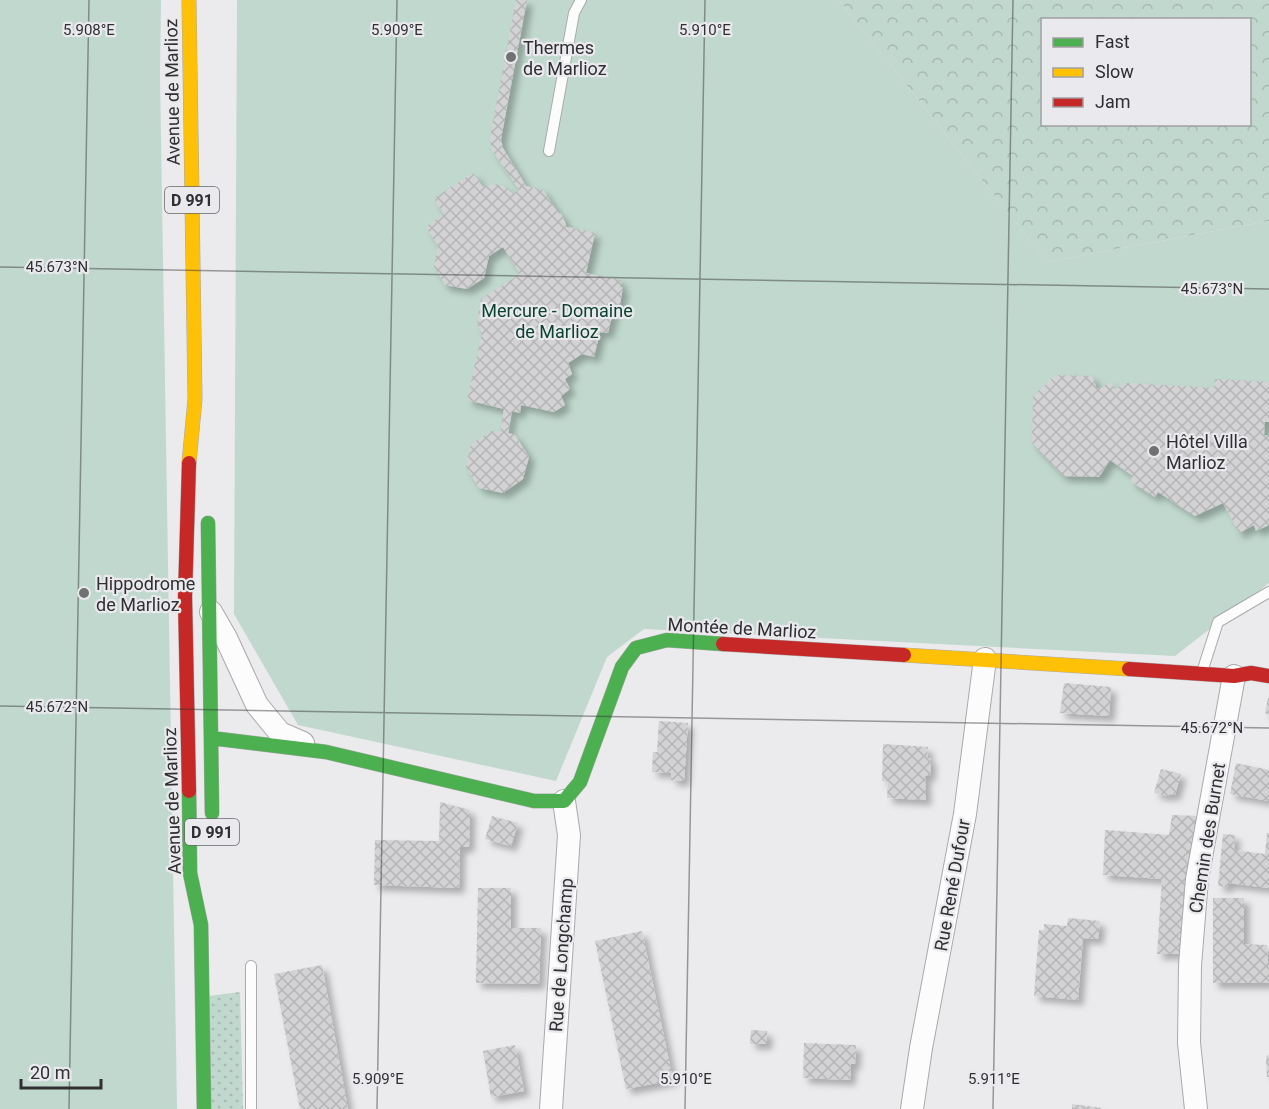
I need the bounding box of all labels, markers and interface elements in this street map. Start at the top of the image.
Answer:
street label: Avenue de Marlioz [160,18,184,166]
legend [1041,18,1251,126]
text: 5.908°E [63,21,115,39]
text: 5.909°E [371,21,423,39]
text: 5.910°E [679,21,731,39]
text: Fast [1095,31,1130,52]
place label: Thermes de Marlioz [523,37,607,79]
marker: Thermes de Marlioz [504,50,518,64]
text: Slow [1095,61,1134,82]
text: Jam [1095,91,1131,112]
road number: D 991 [165,187,219,213]
text: 45.673°N [26,258,88,276]
text: 45.673°N [1181,280,1243,298]
park label: Mercure - Domaine de Marlioz [481,300,633,342]
place label: Hôtel Villa Marlioz [1166,431,1248,473]
marker: Hôtel Villa Marlioz [1147,444,1161,458]
place label: Hippodrome de Marlioz [96,573,195,615]
marker: Hippodrome de Marlioz [77,586,91,600]
street label: Montée de Marlioz [667,614,817,642]
text: 45.672°N [26,698,88,716]
text: 45.672°N [1181,719,1243,737]
street label: Avenue de Marlioz [159,727,185,875]
street label: Chemin des Burnet [1185,761,1229,915]
street label: Rue René Dufour [930,817,974,953]
road number: D 991 [185,819,239,845]
street label: Rue de Longchamp [545,877,577,1033]
scale bar [21,1052,100,1090]
text: 20 m [30,1062,70,1083]
text: 5.909°E [352,1070,404,1088]
text: 5.910°E [660,1070,712,1088]
text: 5.911°E [968,1070,1020,1088]

